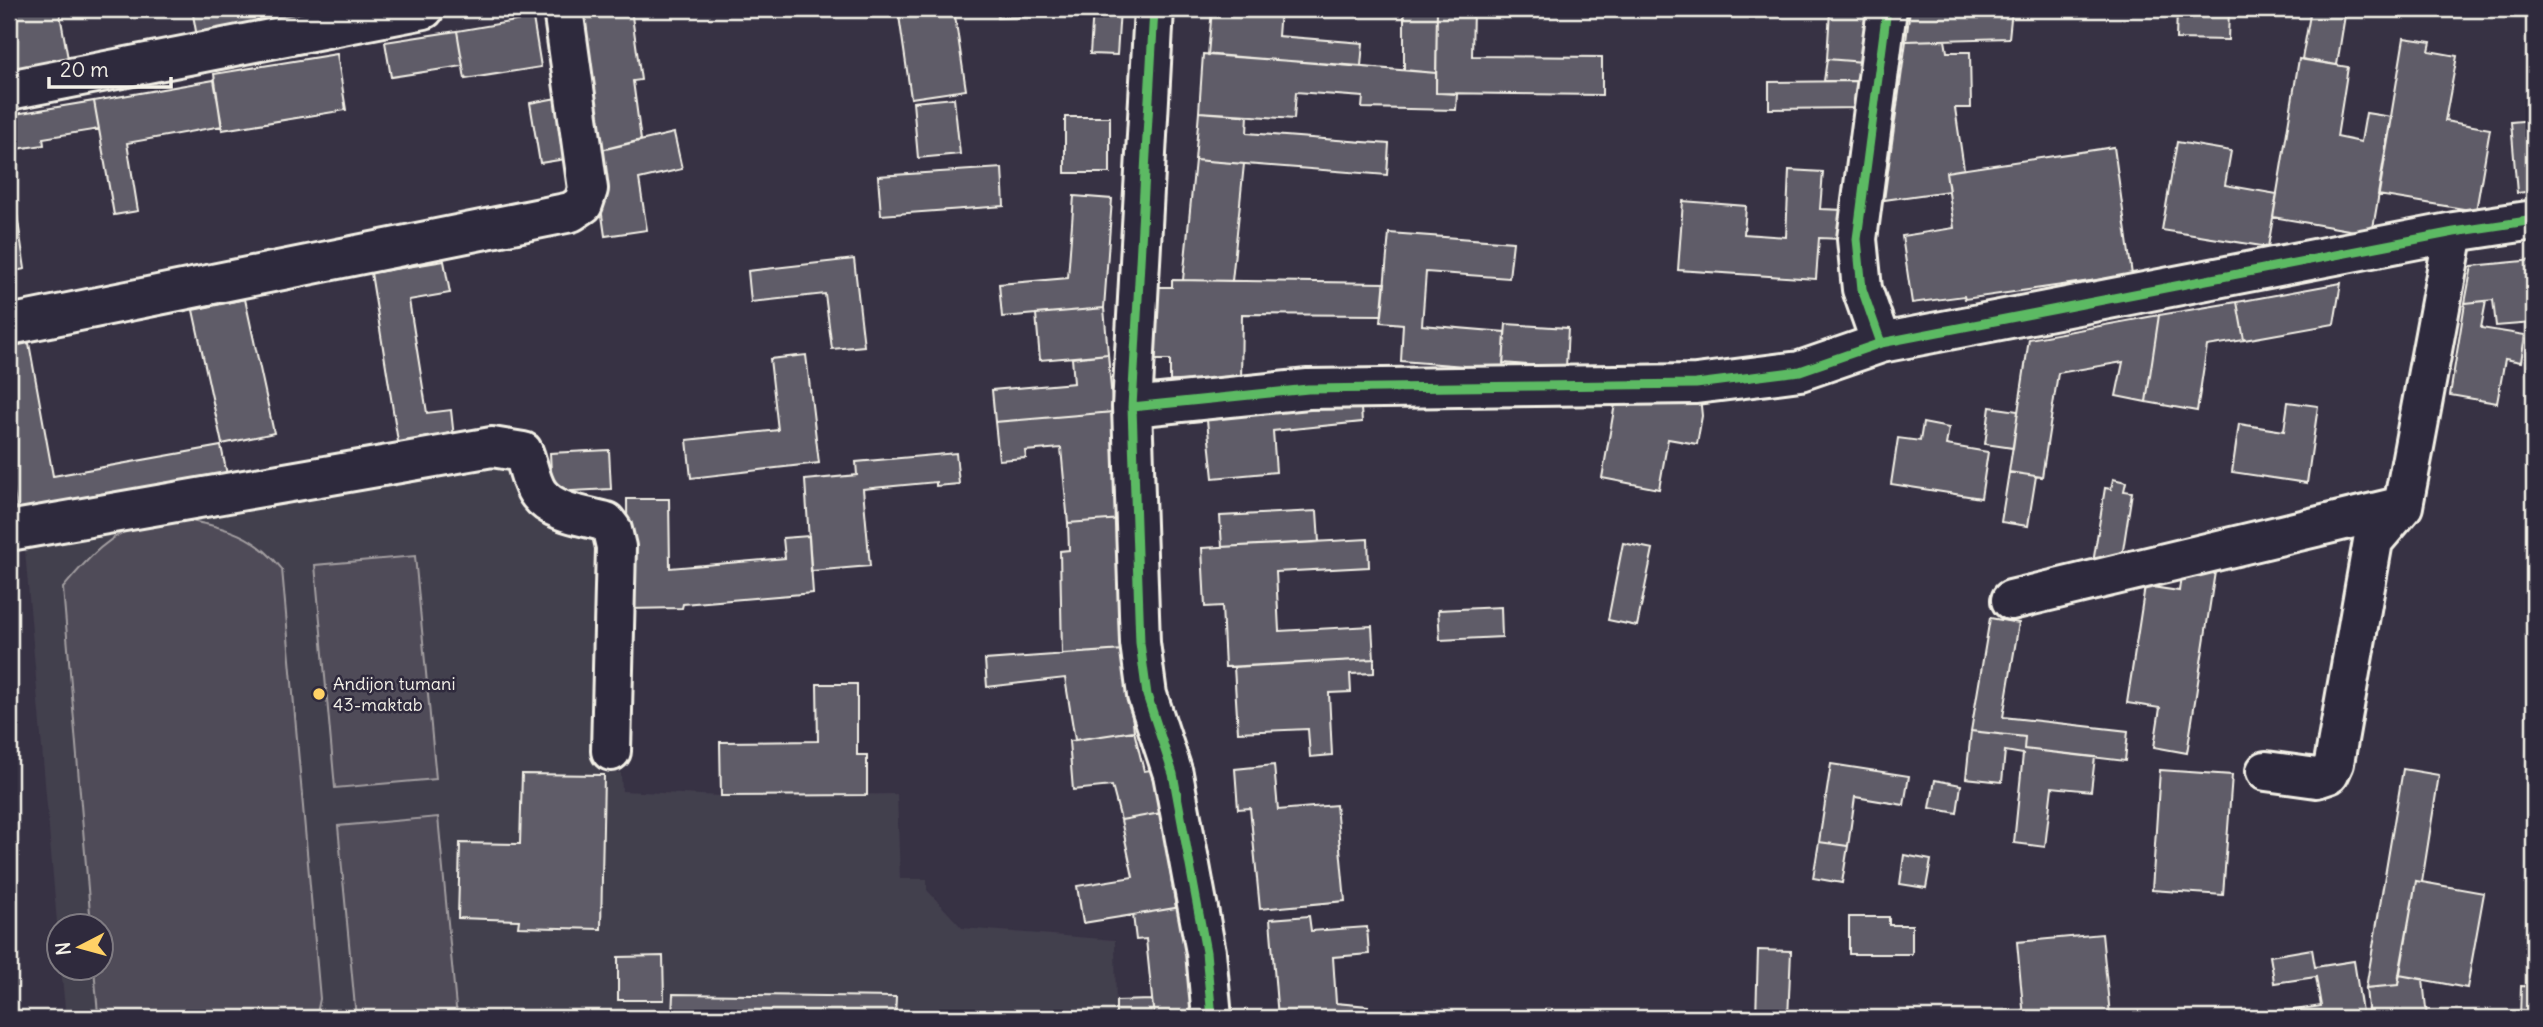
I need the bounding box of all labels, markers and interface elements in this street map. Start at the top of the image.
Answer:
scale bar [49,46,172,90]
text: 20 m [60,56,109,83]
place label: Andijon tumani 43-maktab [333,672,456,716]
marker: Andijon tumani 43-maktab [311,686,327,702]
north arrow [46,912,116,982]
text: N [50,941,76,957]

